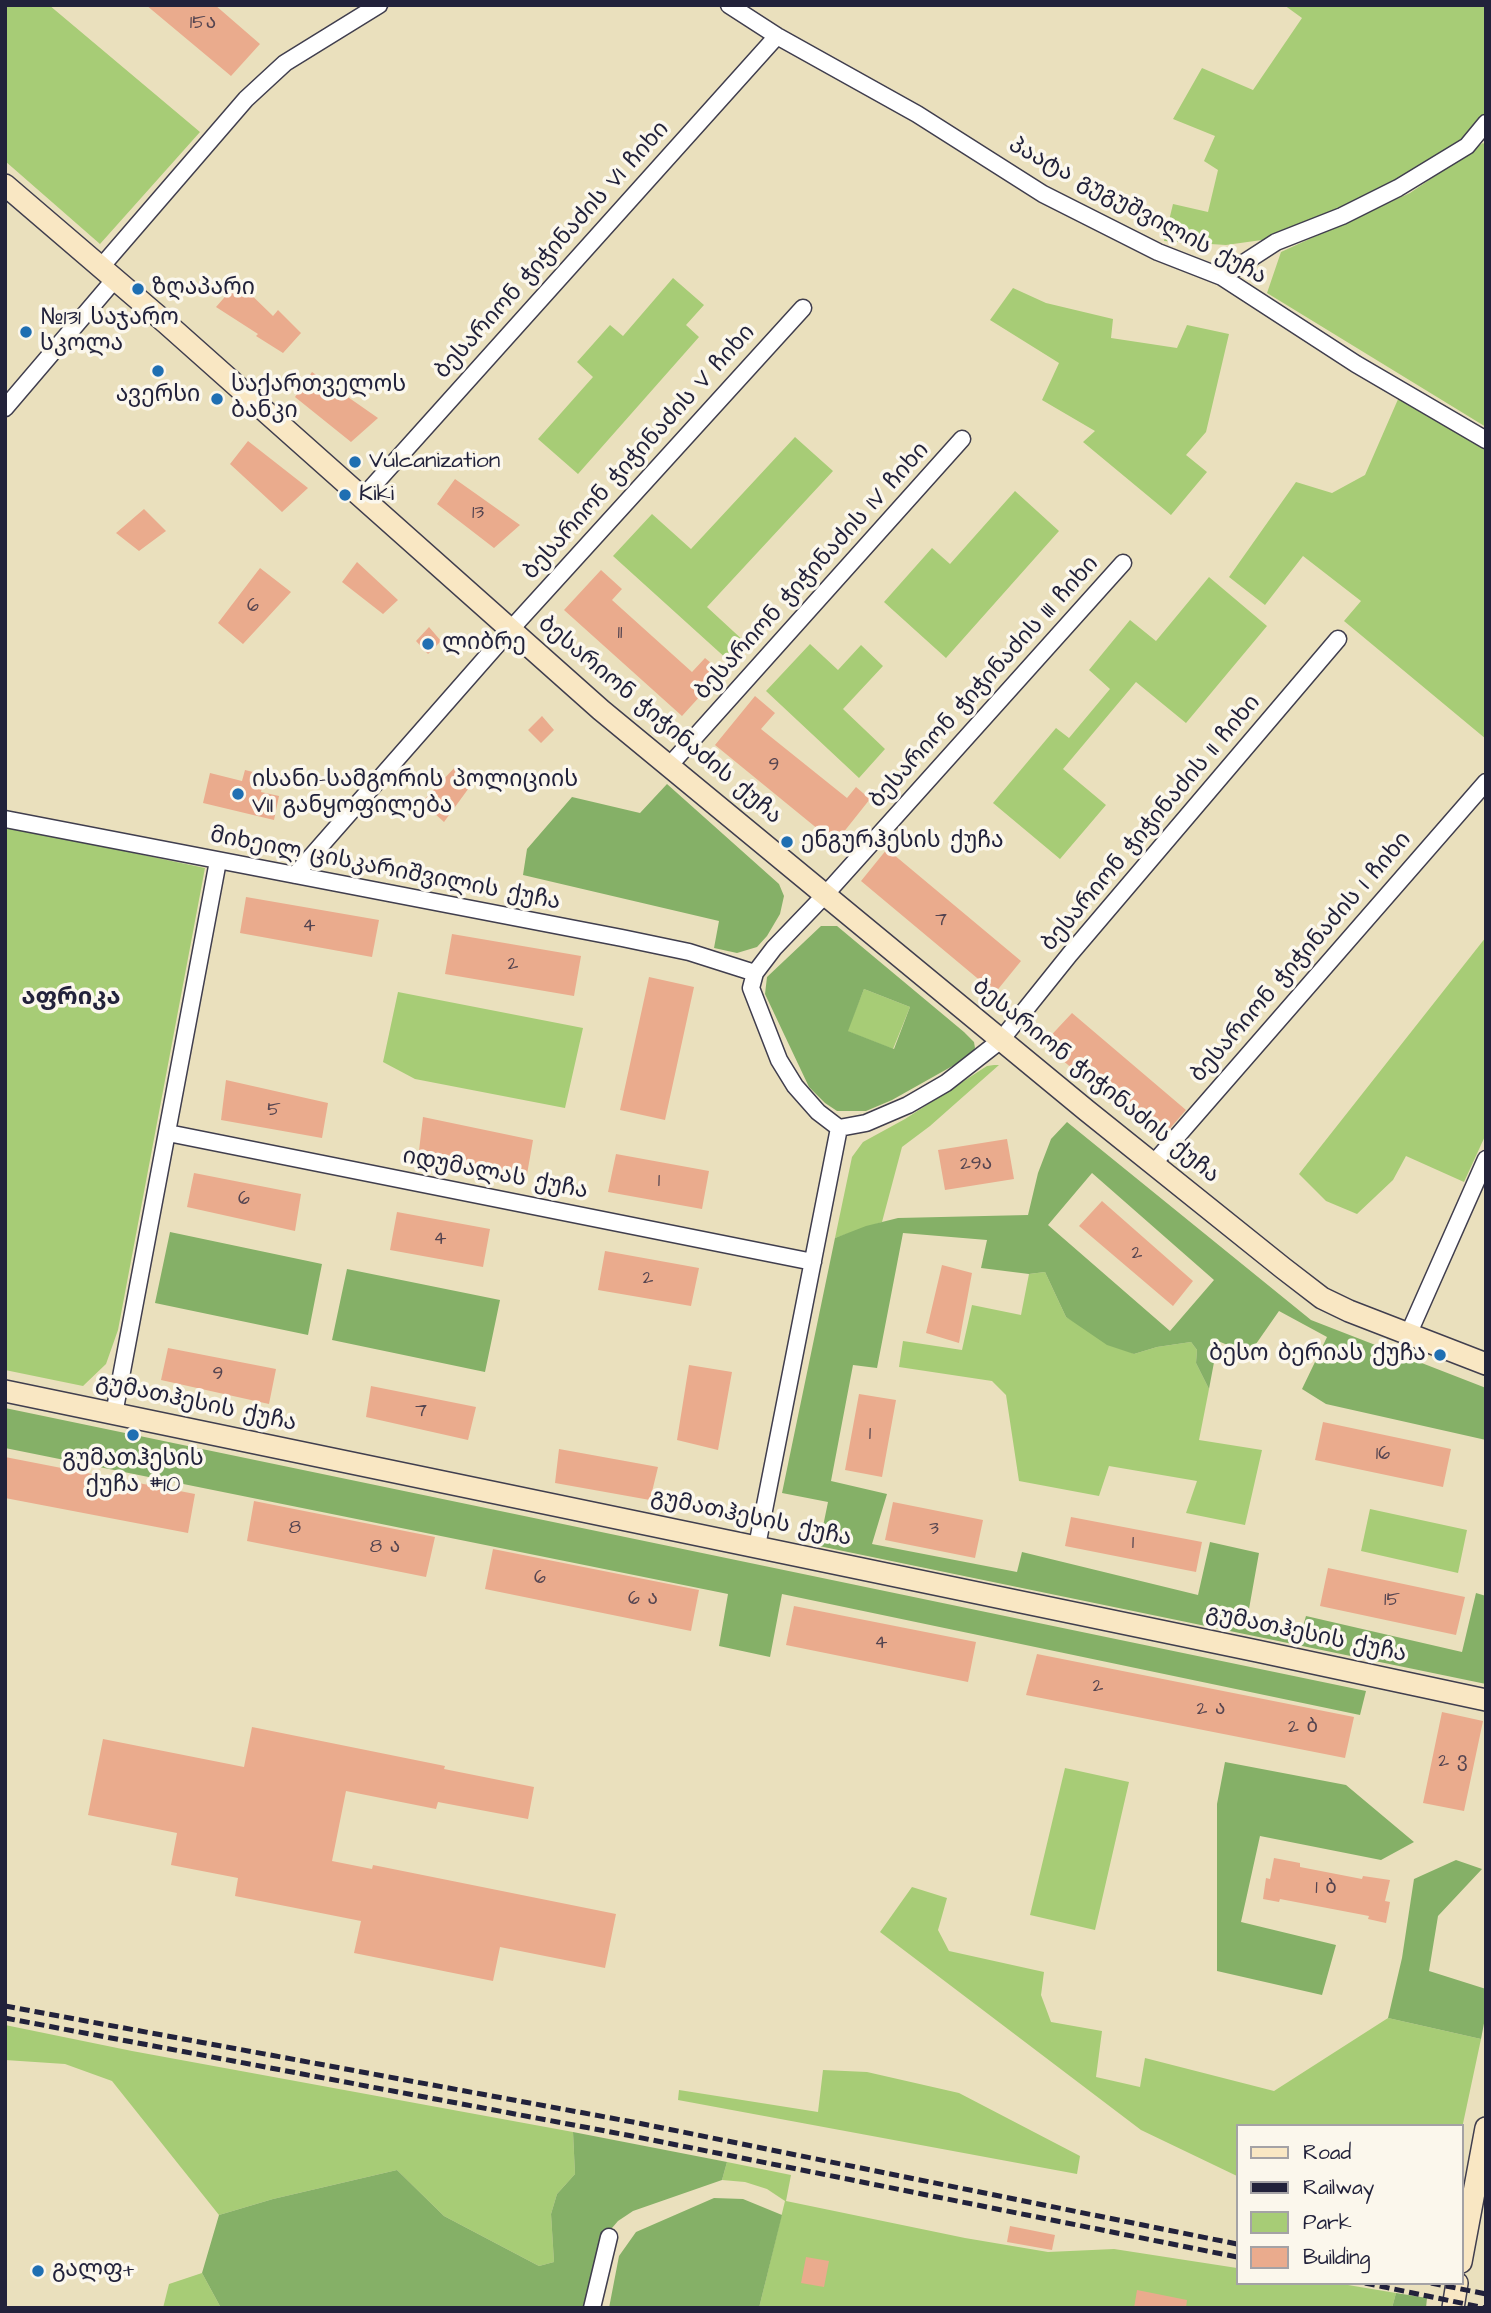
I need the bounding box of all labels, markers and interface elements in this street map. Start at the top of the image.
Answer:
house number: 15ა [190,13,216,35]
street label: ბესარიონ ჭიჭინაძის VI ჩიხი [430,116,676,386]
street label: პაატა გუგუშვილის ქუჩა [1003,132,1271,292]
place label: ზღაპარი [152,275,255,303]
marker: ზღაპარი [130,281,146,297]
place label: №131 საჯარო სკოლა [40,305,179,359]
street label: ბესარიონ ჭიჭინაძის V ჩიხი [518,320,762,586]
marker: №131 საჯარო სკოლა [18,324,34,340]
marker: ავერსი [150,363,166,379]
place label: საქართველოს ბანკი [231,372,406,426]
place label: ავერსი [116,382,200,410]
marker: საქართველოს ბანკი [209,391,225,407]
street label: ბესარიონ ჭიჭინაძის IV ჩიხი [690,437,936,707]
place label: Vulcanization [369,448,500,476]
marker: Vulcanization [347,454,363,470]
place label: Kiki [359,481,394,509]
marker: Kiki [337,487,353,503]
house number: 13 [472,503,484,525]
street label: ბესარიონ ჭიჭინაძის III ჩიხი [864,551,1106,815]
house number: 6 [247,596,259,618]
street label: ბესარიონ ჭიჭინაძის ქუჩა [531,611,787,831]
house number: 11 [618,623,622,645]
place label: ლიბრე [442,630,526,658]
marker: ლიბრე [420,636,436,652]
street label: ბესარიონ ჭიჭინაძის II ჩიხი [1037,690,1267,958]
house number: 9 [769,755,779,777]
place label: ისანი-სამგორის პოლიციის VII განყოფილება [252,767,578,821]
marker: ისანი-სამგორის პოლიციის VII განყოფილება [230,786,246,802]
street label: მიხეილ ცისკარიშვილის ქუჩა [207,822,563,918]
street label: ბესარიონ ჭიჭინაძის I ჩიხი [1186,827,1418,1089]
place label: ენგურჰესის ქუჩა [801,828,1004,856]
marker: ენგურჰესის ქუჩა [779,834,795,850]
house number: 7 [935,910,947,932]
house number: 4 [303,916,315,938]
house number: 2 [508,954,518,976]
street label: ბესარიონ ჭიჭინაძის ქუჩა [966,974,1224,1190]
district label: აფრიკა [22,985,120,1013]
house number: 5 [267,1100,281,1122]
street label: იდუმალას ქუჩა [400,1143,590,1207]
house number: 29ა [960,1154,992,1176]
house number: 1 [658,1171,660,1193]
house number: 6 [238,1189,250,1211]
house number: 4 [434,1229,446,1251]
house number: 2 [1132,1243,1142,1265]
house number: 2 [643,1268,653,1290]
place label: ბესო ბერიას ქუჩა [1209,1341,1426,1369]
marker: ბესო ბერიას ქუჩა [1432,1347,1448,1363]
house number: 9 [213,1364,223,1386]
street label: გუმათჰესის ქუჩა [93,1369,299,1439]
house number: 7 [415,1401,427,1423]
house number: 1 [869,1424,871,1446]
marker: გუმათჰესის ქუჩა #10 [125,1427,141,1443]
house number: 16 [1376,1444,1390,1466]
place label: გუმათჰესის ქუჩა #10 [62,1446,204,1500]
street label: გუმათჰესის ქუჩა [648,1484,854,1554]
house number: 8 [289,1518,301,1540]
house number: 3 [929,1519,939,1541]
house number: 1 [1132,1533,1134,1555]
house number: 8 ა [370,1537,400,1559]
house number: 6 [534,1568,546,1590]
house number: 6 ა [628,1589,658,1611]
house number: 15 [1384,1590,1400,1612]
street label: გუმათჰესის ქუჩა [1203,1600,1409,1670]
house number: 4 [875,1633,887,1655]
house number: 2 [1093,1676,1103,1698]
house number: 2 ა [1197,1699,1225,1721]
house number: 2 ბ [1288,1717,1318,1739]
house number: 2 ვ [1438,1751,1468,1773]
house number: 1 ბ [1315,1878,1337,1900]
legend [1236,2124,1463,2285]
text: Road [1303,2138,1351,2167]
text: Railway [1303,2173,1374,2202]
text: Park [1303,2208,1352,2237]
text: Building [1303,2243,1370,2272]
place label: გალფ+ [52,2257,135,2285]
marker: გალფ+ [30,2263,46,2279]

